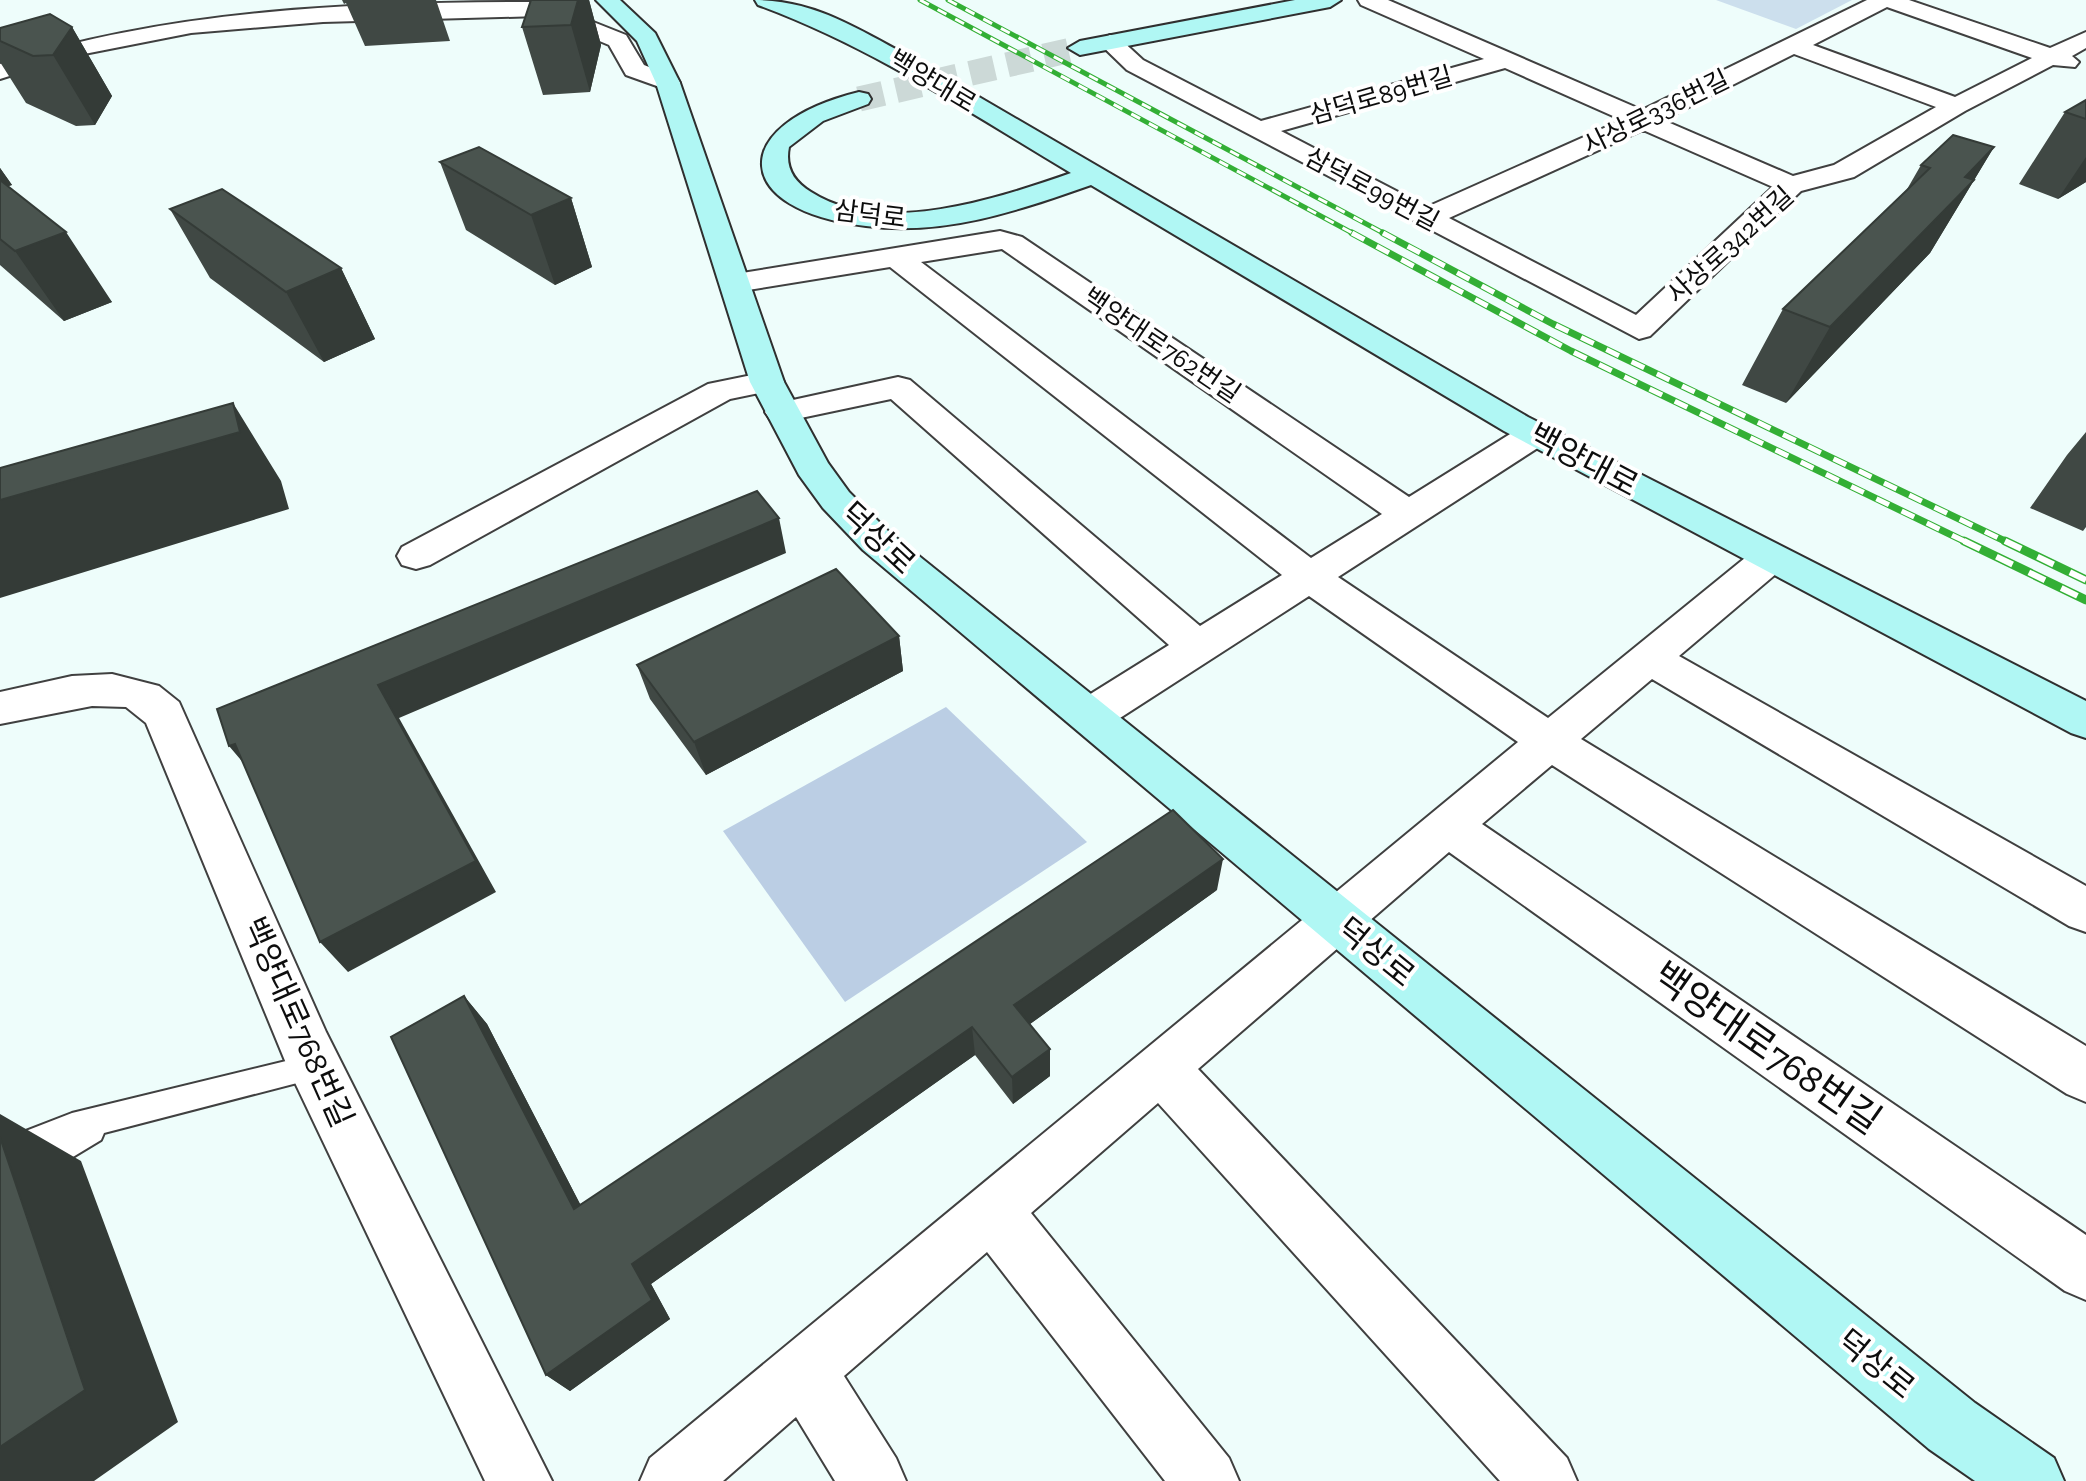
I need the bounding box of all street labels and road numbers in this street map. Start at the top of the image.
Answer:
street label: 백양대로 [884,43,982,119]
street label: 삼덕로89번길 [1306,59,1456,131]
street label: 사상로336번길 [1578,63,1734,161]
street label: 삼덕로99번길 [1299,140,1445,238]
street label: 사상로342번길 [1660,180,1800,310]
street label: 삼덕로 [832,194,908,234]
street label: 백양대로762번길 [1077,281,1247,409]
street label: 백양대로 [1523,416,1645,504]
street label: 덕상로 [833,494,923,582]
street label: 덕상로 [1330,909,1422,995]
street label: 백양대로768번길 [235,911,361,1133]
street label: 백양대로768번길 [1644,952,1890,1144]
street label: 덕상로 [1830,1321,1922,1407]

